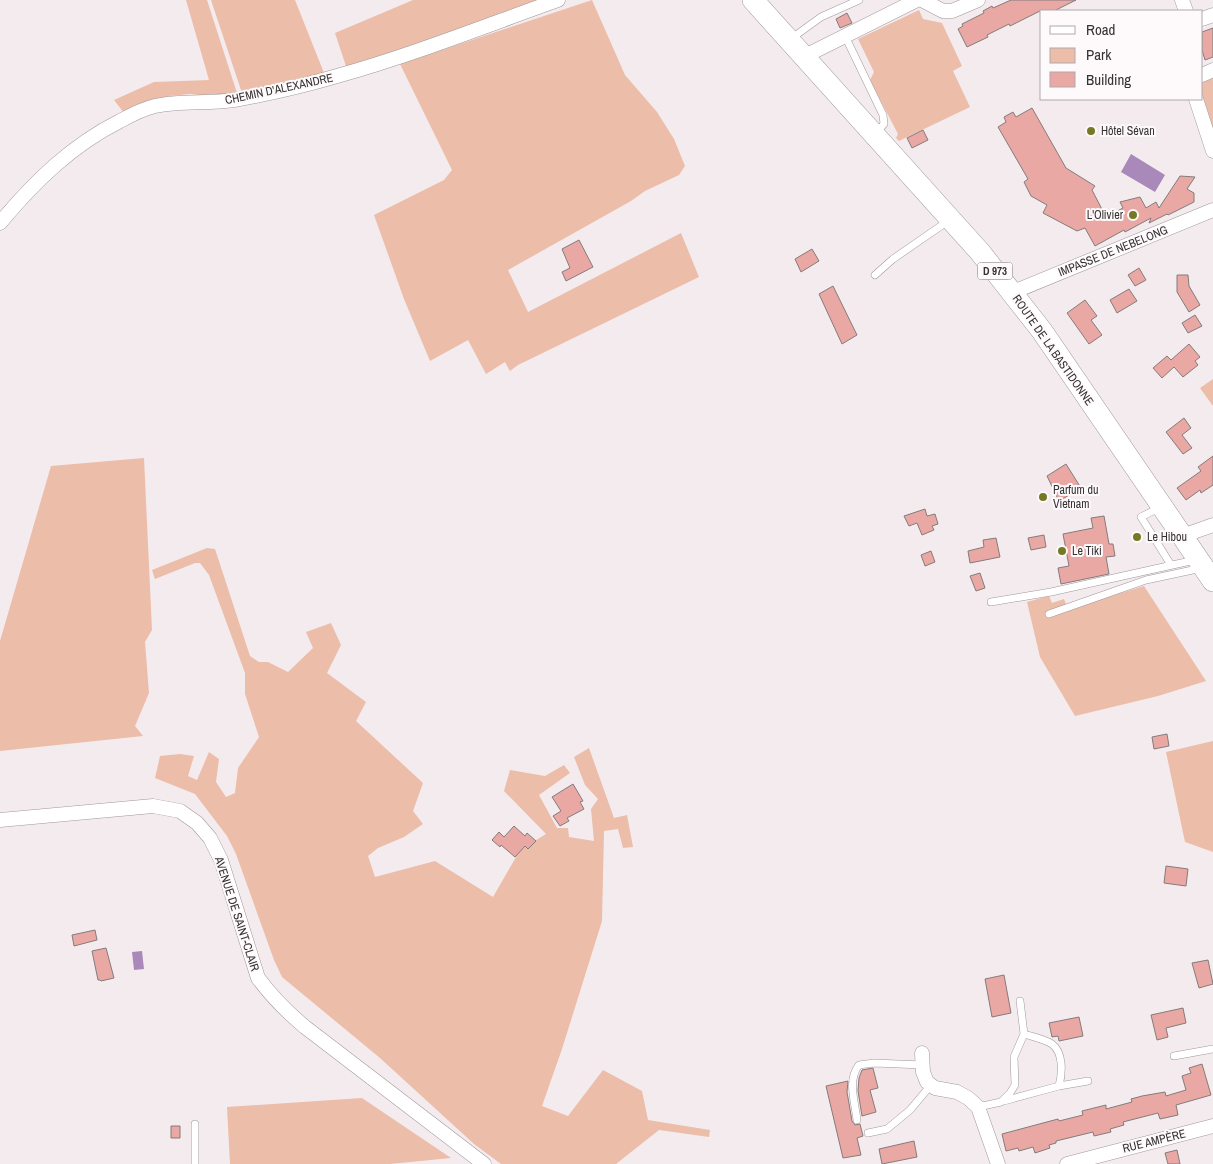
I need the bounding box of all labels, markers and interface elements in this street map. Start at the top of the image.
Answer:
legend [1040,10,1203,100]
text: Road [1086,19,1115,40]
text: Park [1086,44,1112,65]
text: Building [1086,69,1131,90]
street label: CHEMIN D'ALEXANDRE [223,70,335,108]
place label: Hôtel Sévan [1101,123,1155,139]
marker: Hôtel Sévan [1085,125,1097,137]
place label: L'Olivier [1087,207,1124,223]
marker: L'Olivier [1127,209,1139,221]
street label: IMPASSE DE NEBELONG [1056,222,1170,280]
road number: D 973 [978,262,1012,280]
street label: ROUTE DE LA BASTIDONNE [1009,291,1097,409]
place label: Parfum du Vietnam [1053,482,1098,512]
marker: Parfum du Vietnam [1037,491,1049,503]
place label: Le Hibou [1147,529,1187,545]
marker: Le Hibou [1131,531,1143,543]
place label: Le Tiki [1072,543,1102,559]
marker: Le Tiki [1056,545,1068,557]
street label: AVENUE DE SAINT-CLAIR [211,854,263,973]
street label: RUE AMPÈRE [1121,1125,1187,1157]

